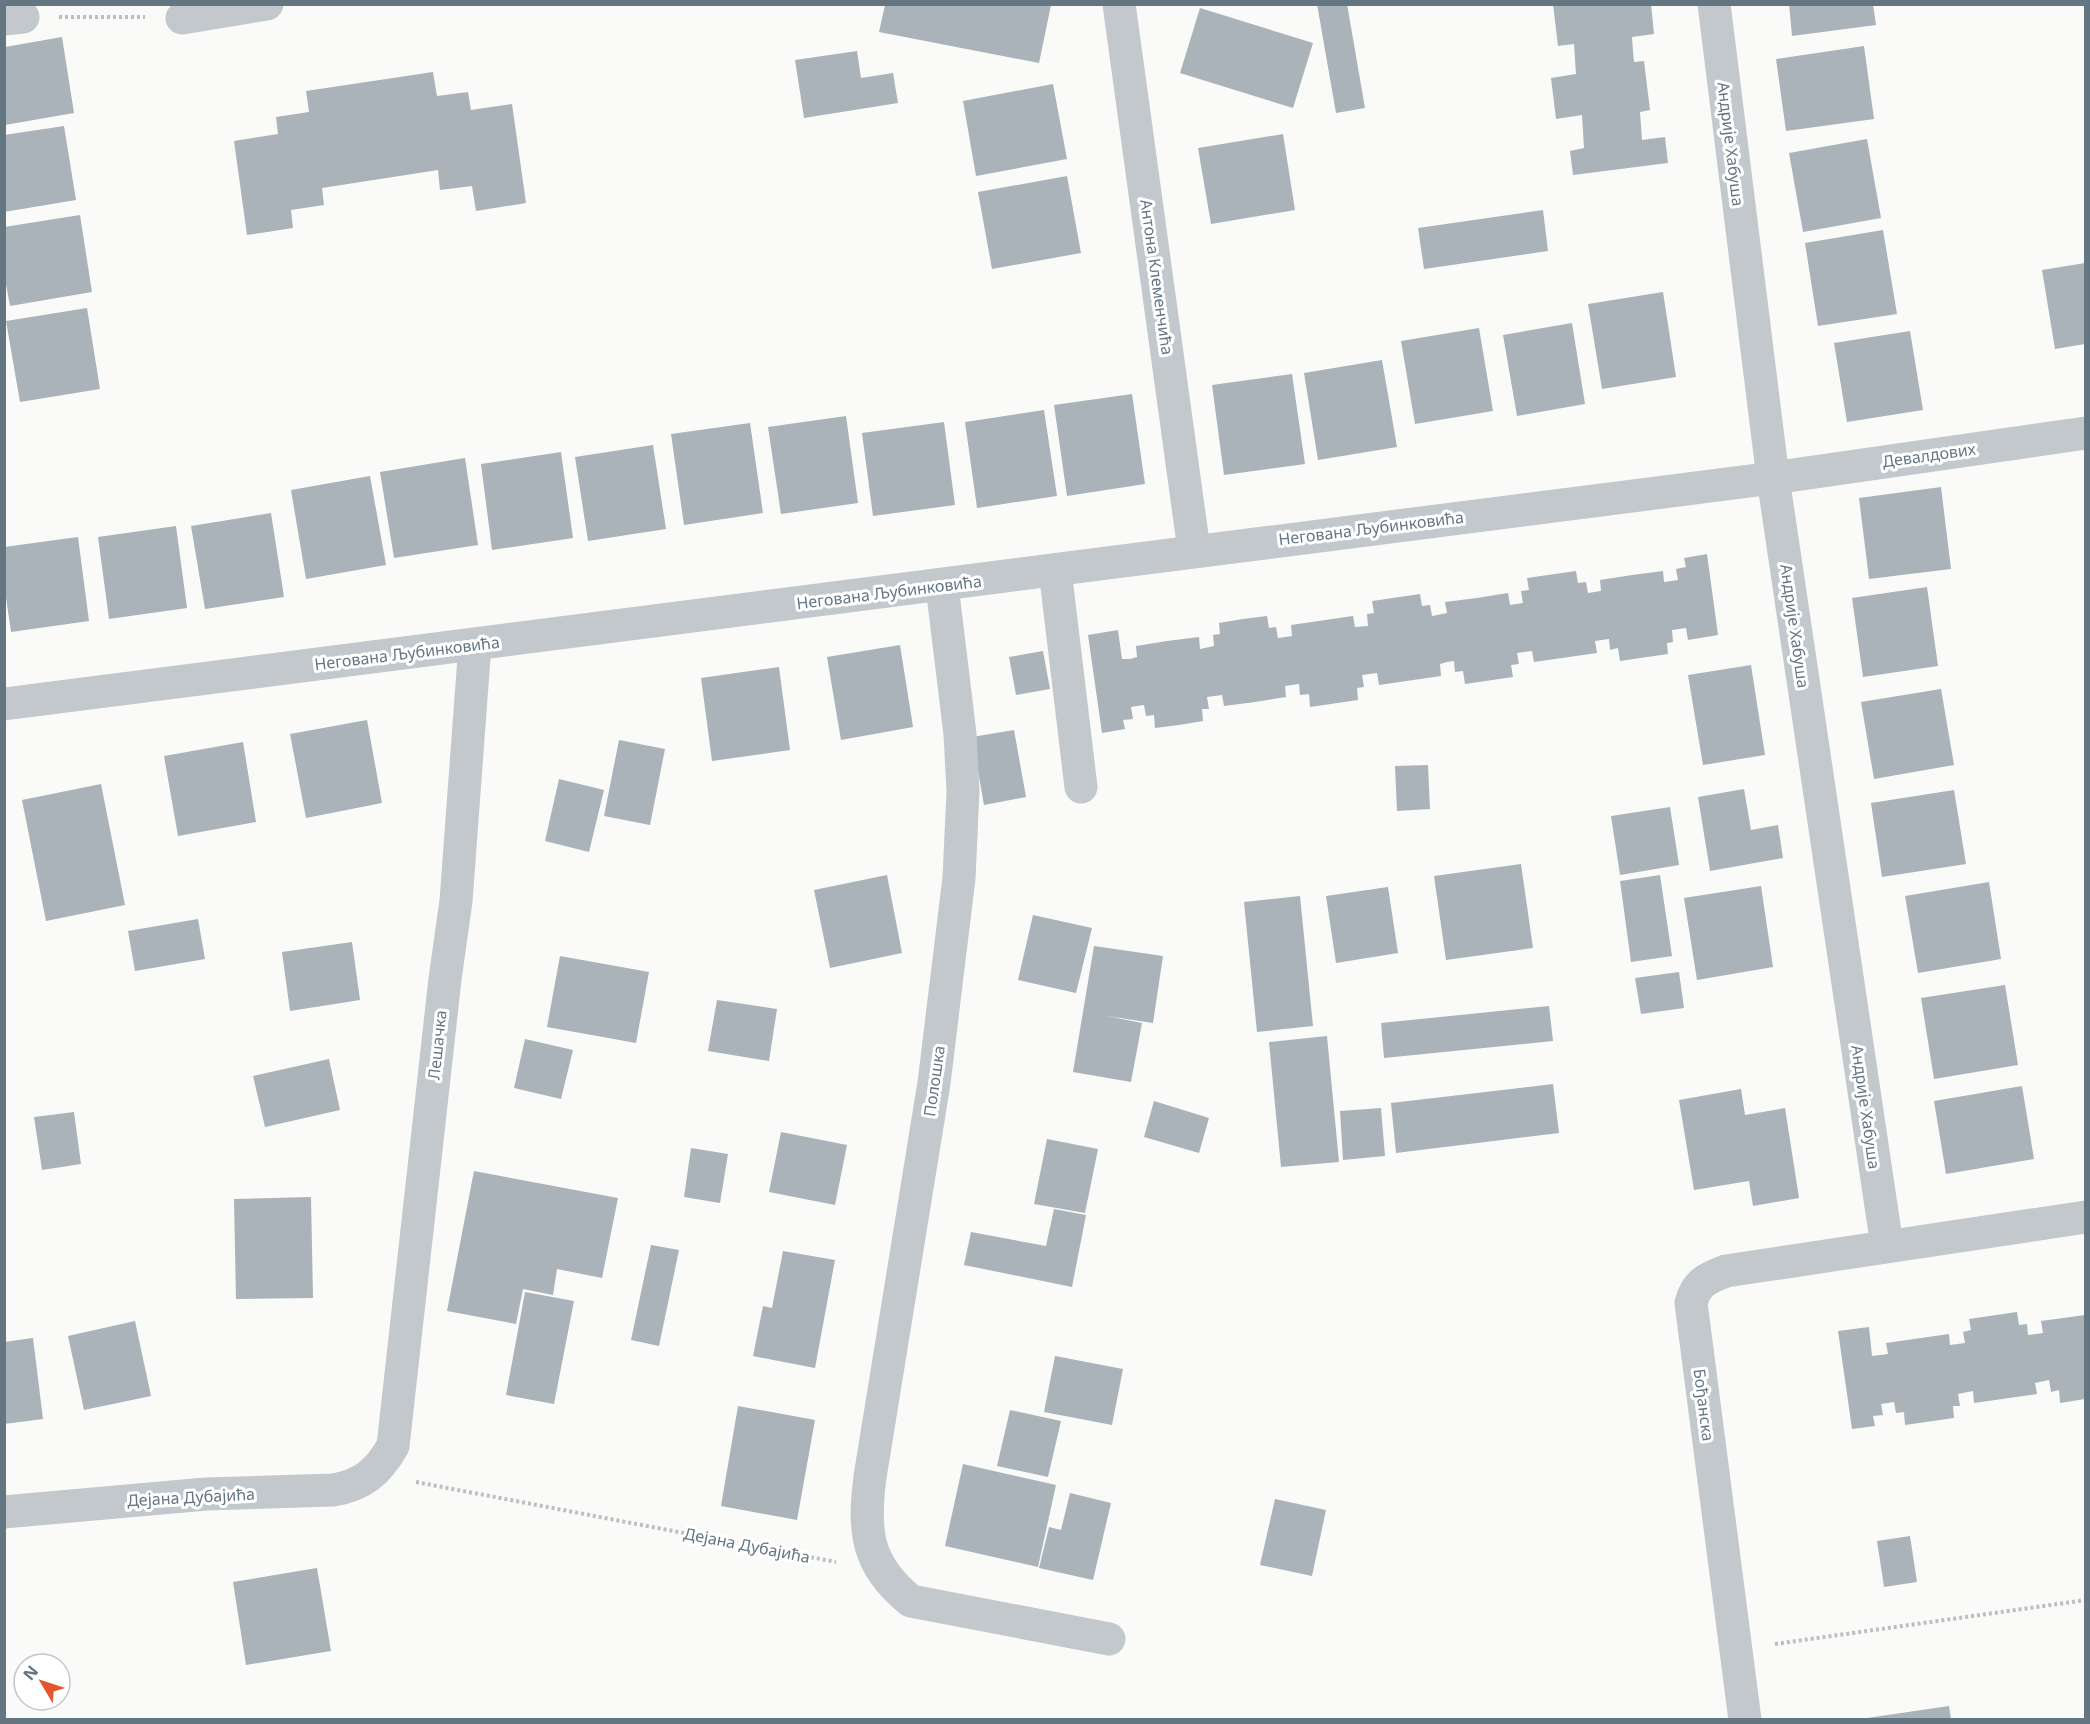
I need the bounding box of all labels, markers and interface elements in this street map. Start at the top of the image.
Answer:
street label: Андрије Хабуша [1712,81,1750,207]
street label: Антона Клеменчића [1135,198,1179,356]
street label: Девалдових [1881,437,1978,472]
street label: Негована Љубинковића [1277,506,1465,550]
street label: Андрије Хабуша [1775,563,1815,689]
street label: Негована Љубинковића [795,570,983,614]
street label: Негована Љубинковића [313,631,501,675]
street label: Лешачка [422,1009,452,1081]
street label: Полошка [918,1044,950,1118]
street label: Андрије Хабуша [1846,1044,1886,1170]
street label: Бођанска [1689,1367,1719,1443]
street label: Дејана Дубајића [127,1483,255,1511]
street label: Дејана Дубајића [682,1522,812,1568]
north arrow [12,1652,72,1712]
text: N [18,1661,43,1685]

